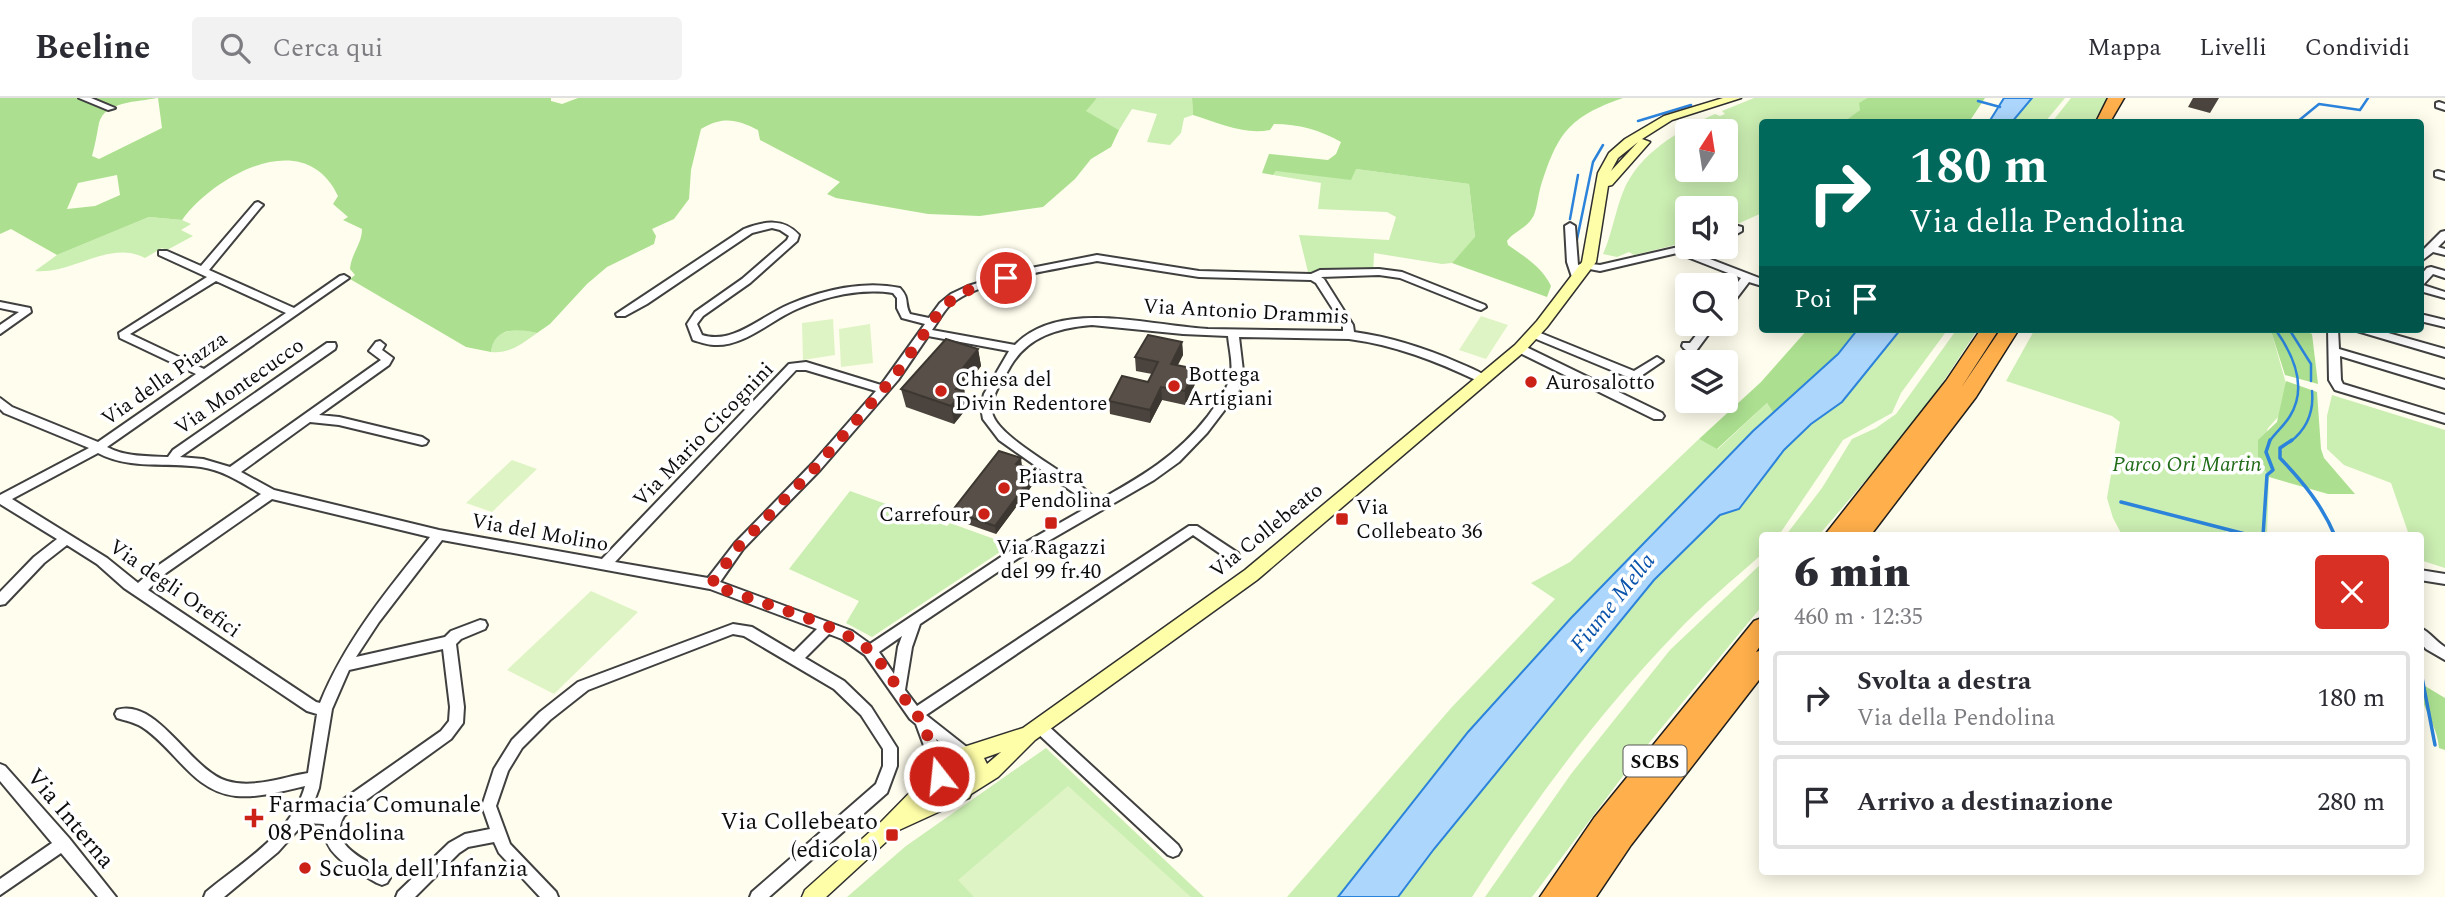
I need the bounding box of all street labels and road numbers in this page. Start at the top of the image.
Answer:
street label: Via Antonio Drammis [1142,291,1350,333]
street label: Via della Piazza [95,323,235,434]
street label: Via Montecucco [168,330,311,444]
street label: Via Mario Cicognini [626,355,782,515]
street label: Via Collebeato [1203,475,1330,587]
street label: Via del Molino [469,505,611,561]
street label: Via degli Orefici [102,531,247,646]
road number: SCBS [1624,746,1686,776]
street label: Via Interna [17,761,123,877]

